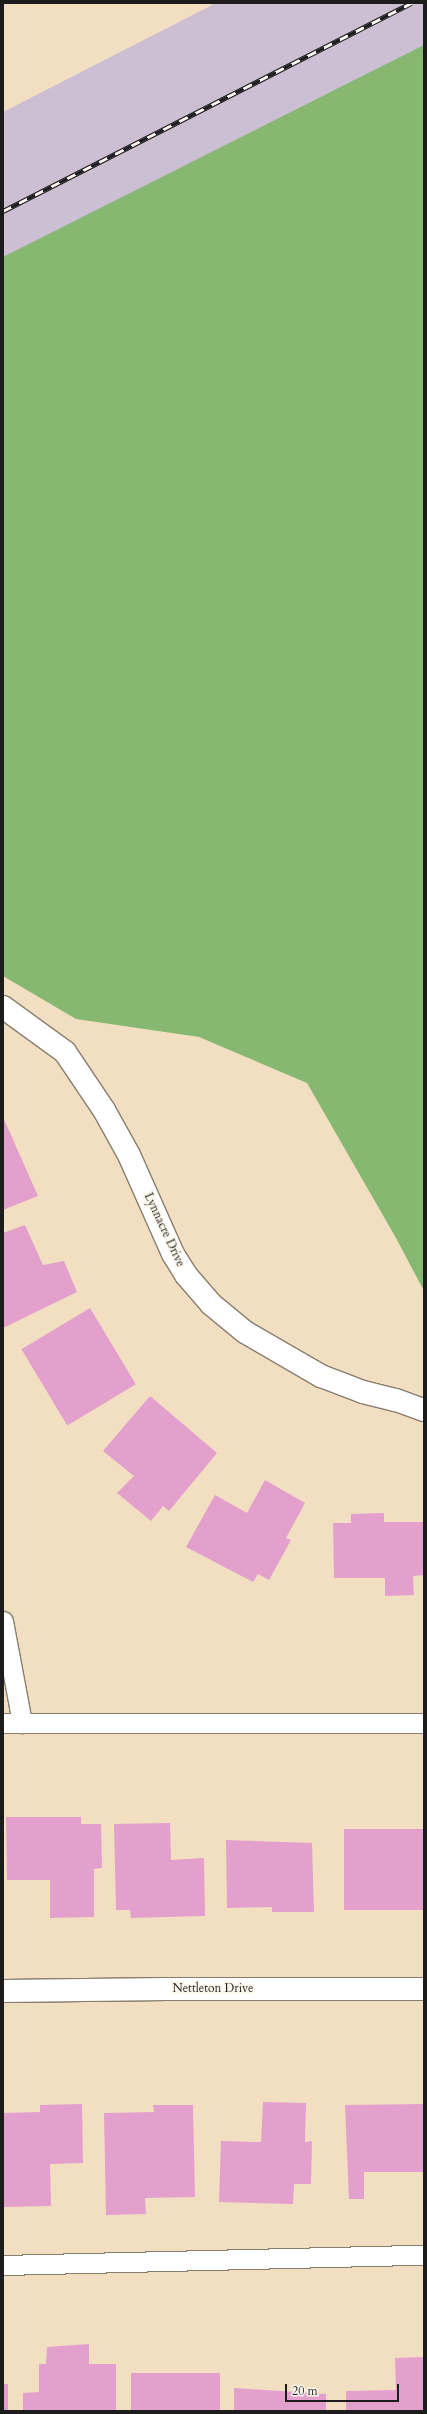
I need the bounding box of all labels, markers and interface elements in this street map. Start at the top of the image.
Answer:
street label: Lynnacre Drive [141,1191,187,1269]
street label: Nettleton Drive [172,1982,254,1996]
scale bar [287,2376,401,2402]
text: 20 m [292,2383,318,2399]

